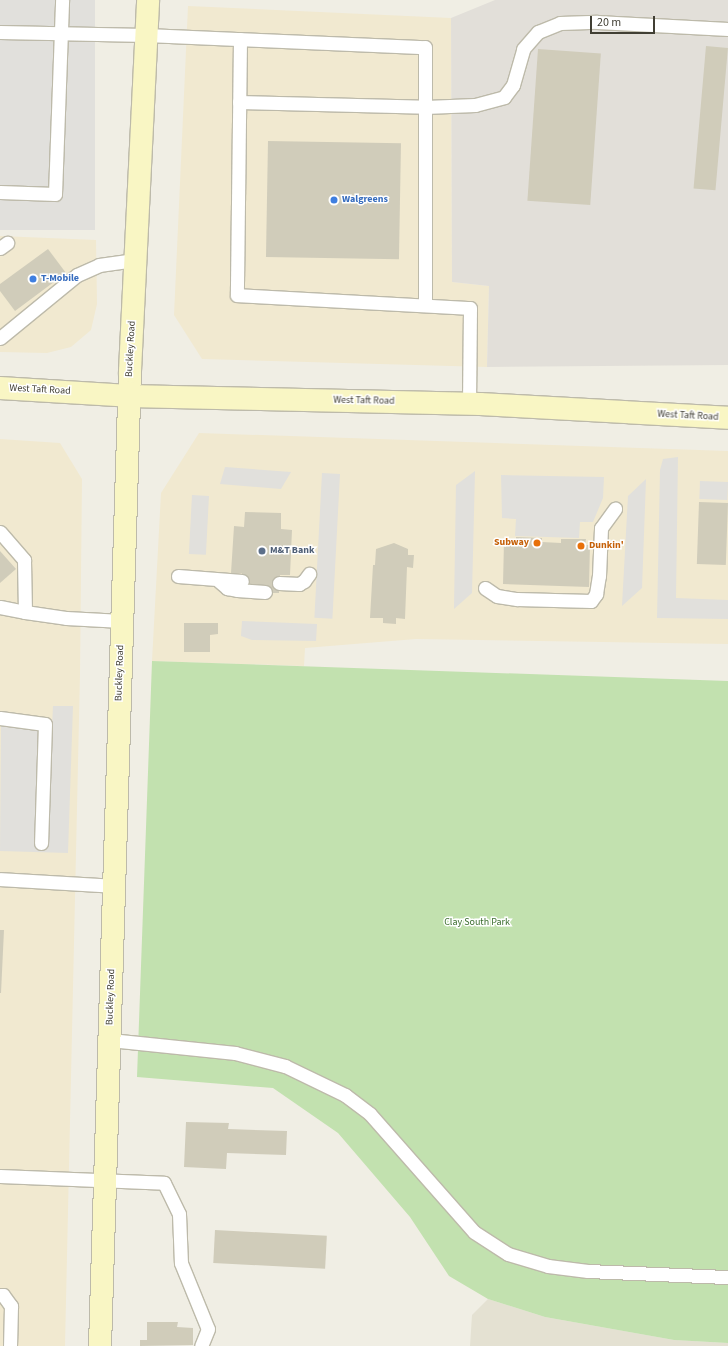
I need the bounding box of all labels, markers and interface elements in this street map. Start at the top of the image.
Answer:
scale bar [592,8,657,34]
text: 20 m [597,14,621,31]
place label: Walgreens [342,194,388,206]
marker: Walgreens [329,195,339,205]
place label: T-Mobile [41,273,79,285]
marker: T-Mobile [28,274,38,284]
street label: Buckley Road [124,320,138,378]
street label: West Taft Road [9,382,71,398]
street label: West Taft Road [333,394,395,408]
street label: West Taft Road [657,408,719,424]
place label: Subway [494,537,529,549]
marker: Subway [532,538,542,548]
place label: Dunkin' [589,540,624,552]
marker: Dunkin' [576,541,586,551]
place label: M&T Bank [270,545,314,557]
marker: M&T Bank [257,546,267,556]
street label: Buckley Road [113,645,127,701]
park label: Clay South Park [444,917,510,929]
street label: Buckley Road [104,969,118,1025]

